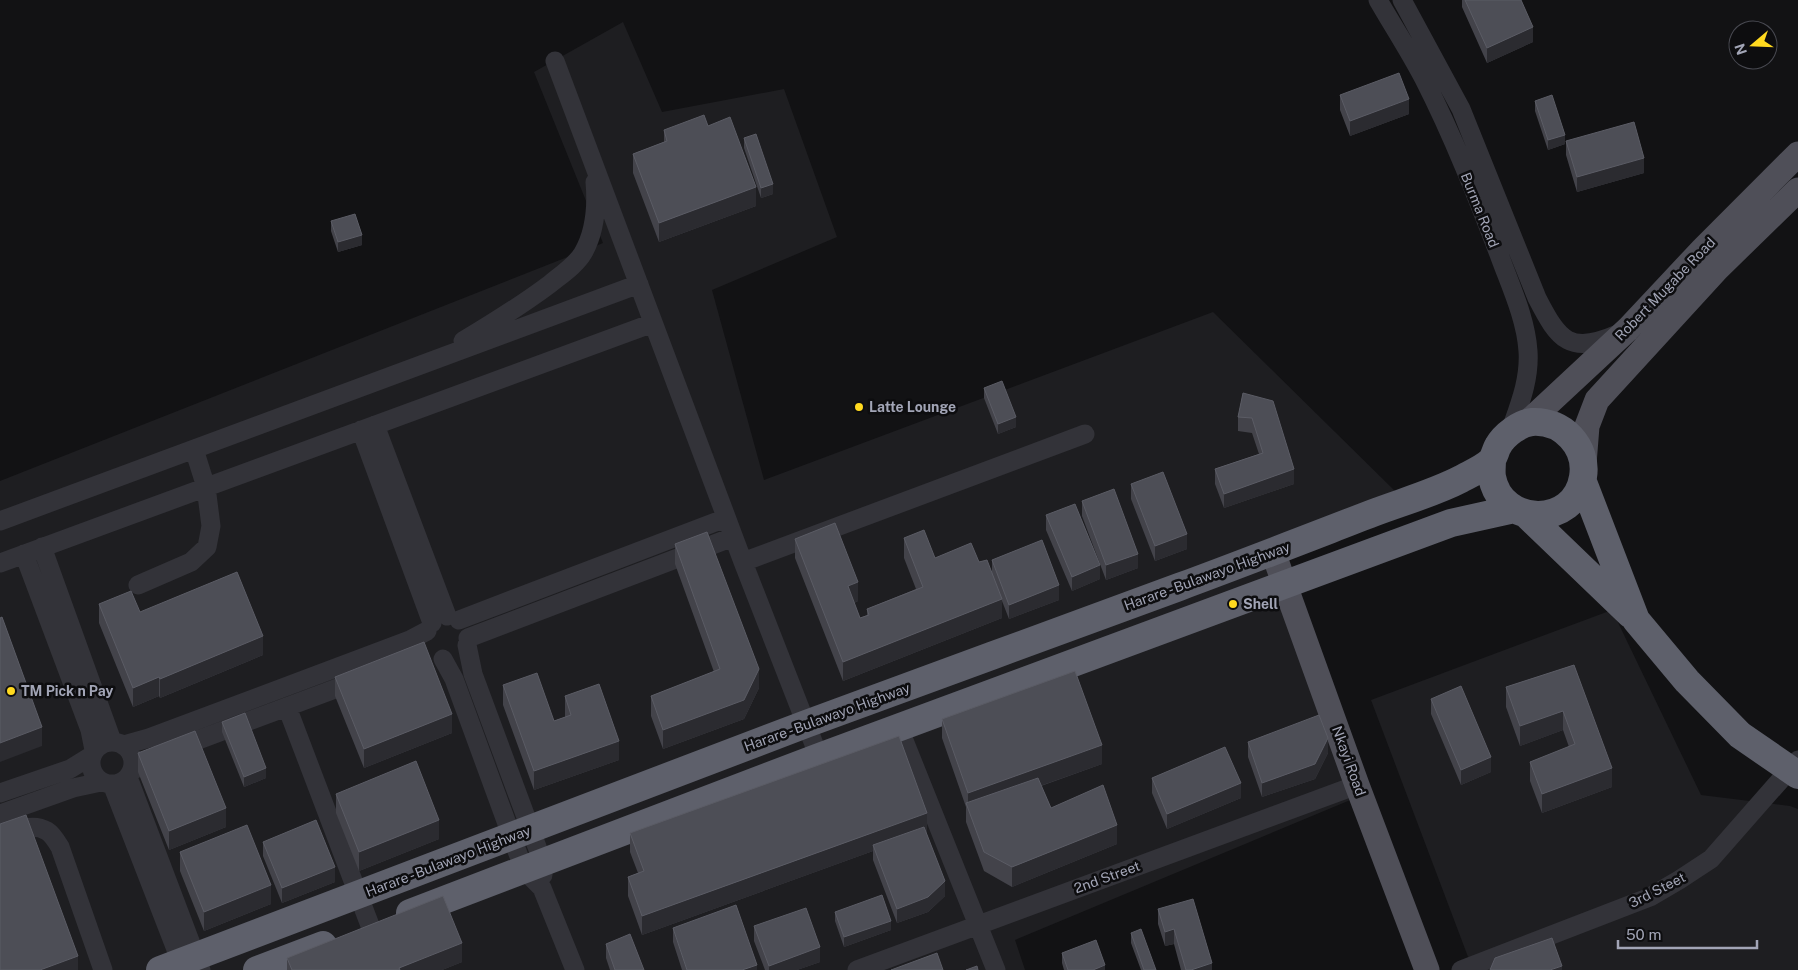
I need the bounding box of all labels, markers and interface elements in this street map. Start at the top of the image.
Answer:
north arrow [1728,20,1778,70]
text: N [1731,41,1750,57]
street label: Burma Road [1458,170,1502,250]
street label: Robert Mugabe Road [1612,234,1718,344]
place label: Latte Lounge [869,399,956,415]
marker: Latte Lounge [853,401,865,413]
street label: Harare - Bulawayo Highway [1122,538,1293,614]
place label: Shell [1243,596,1278,612]
marker: Shell [1227,598,1239,610]
street label: Harare - Bulawayo Highway [742,679,913,755]
place label: TM Pick n Pay [21,683,113,699]
marker: TM Pick n Pay [5,685,17,697]
street label: Nkayi Road [1329,724,1369,798]
street label: Harare - Bulawayo Highway [363,822,533,900]
street label: 2nd Street [1072,858,1142,896]
street label: 3rd Steet [1626,869,1688,911]
scale bar [1618,918,1757,950]
text: 50 m [1626,926,1661,943]

